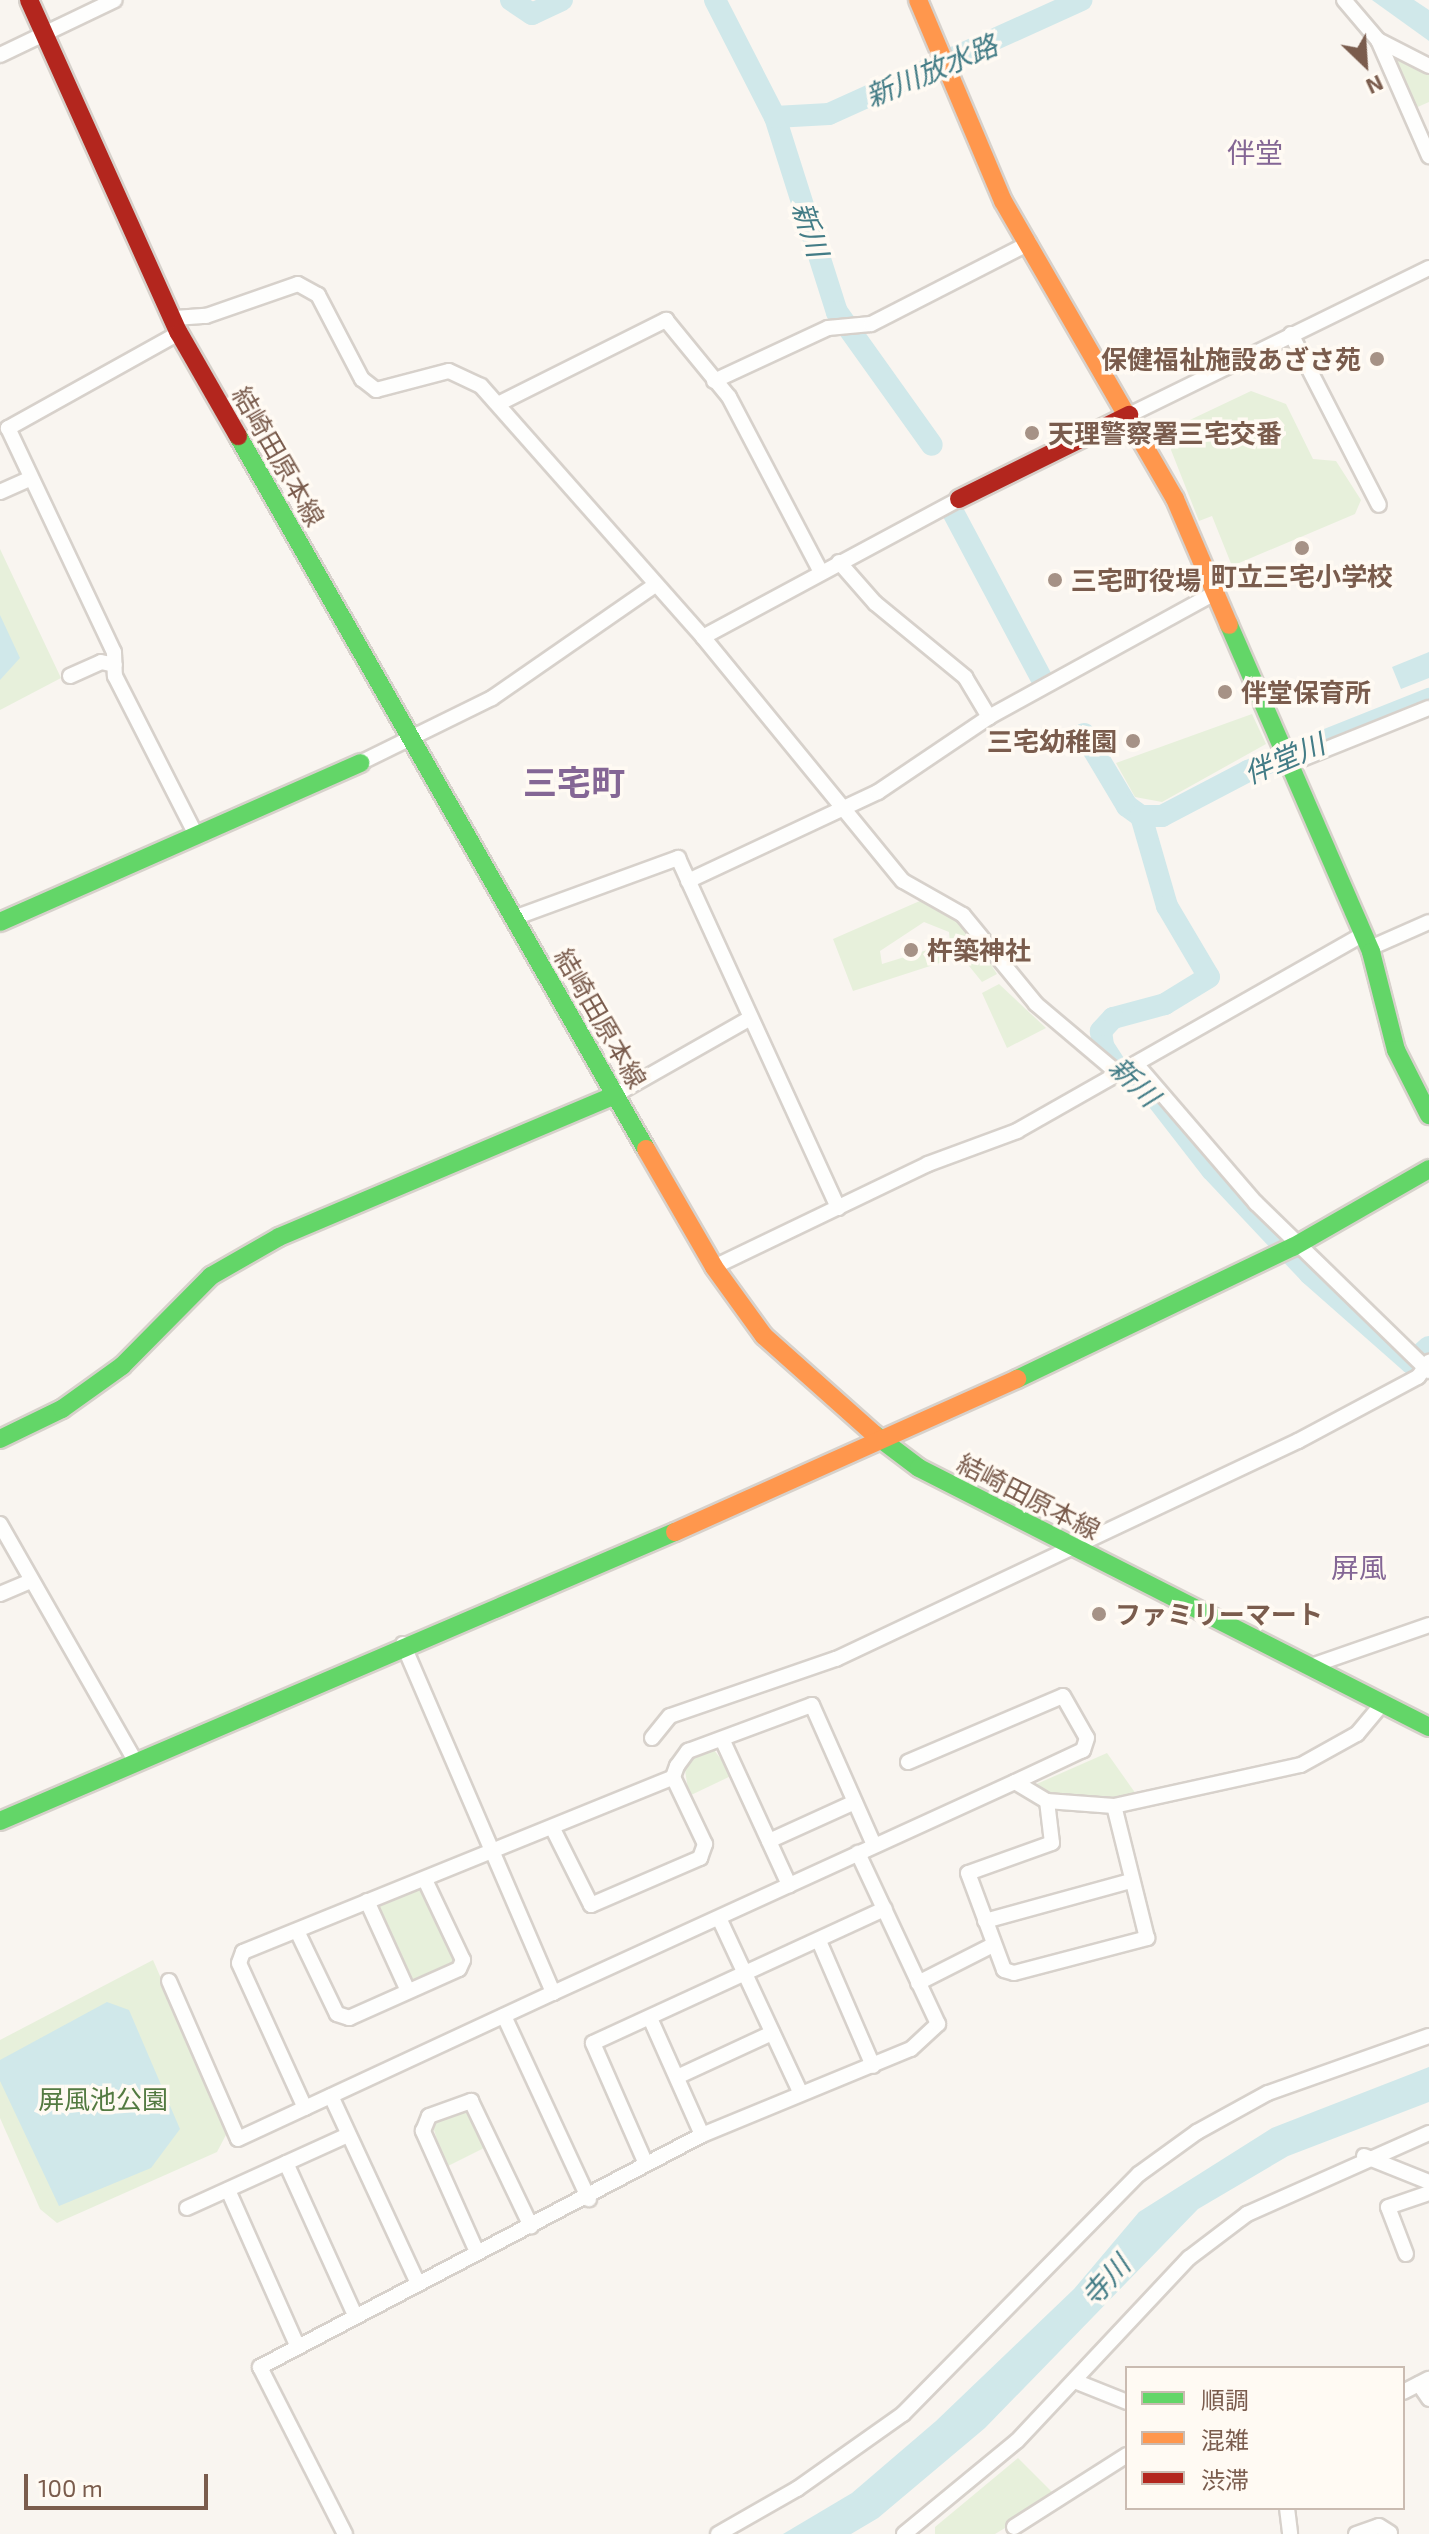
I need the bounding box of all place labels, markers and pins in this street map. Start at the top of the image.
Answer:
place label: 保健福祉施設あざさ苑 [1101,343,1361,375]
marker: 保健福祉施設あざさ苑 [1368,350,1386,368]
place label: 天理警察署三宅交番 [1048,417,1282,449]
marker: 天理警察署三宅交番 [1023,424,1041,442]
marker: 町立三宅小学校 [1293,539,1311,557]
place label: 町立三宅小学校 [1211,560,1393,592]
place label: 三宅町役場 [1071,564,1201,596]
marker: 三宅町役場 [1046,571,1064,589]
place label: 伴堂保育所 [1241,676,1371,708]
marker: 伴堂保育所 [1216,683,1234,701]
place label: 三宅幼稚園 [987,725,1117,757]
marker: 三宅幼稚園 [1124,732,1142,750]
place label: 杵築神社 [927,934,1031,966]
marker: 杵築神社 [902,941,920,959]
place label: ファミリーマート [1115,1598,1323,1630]
marker: ファミリーマート [1090,1605,1108,1623]

